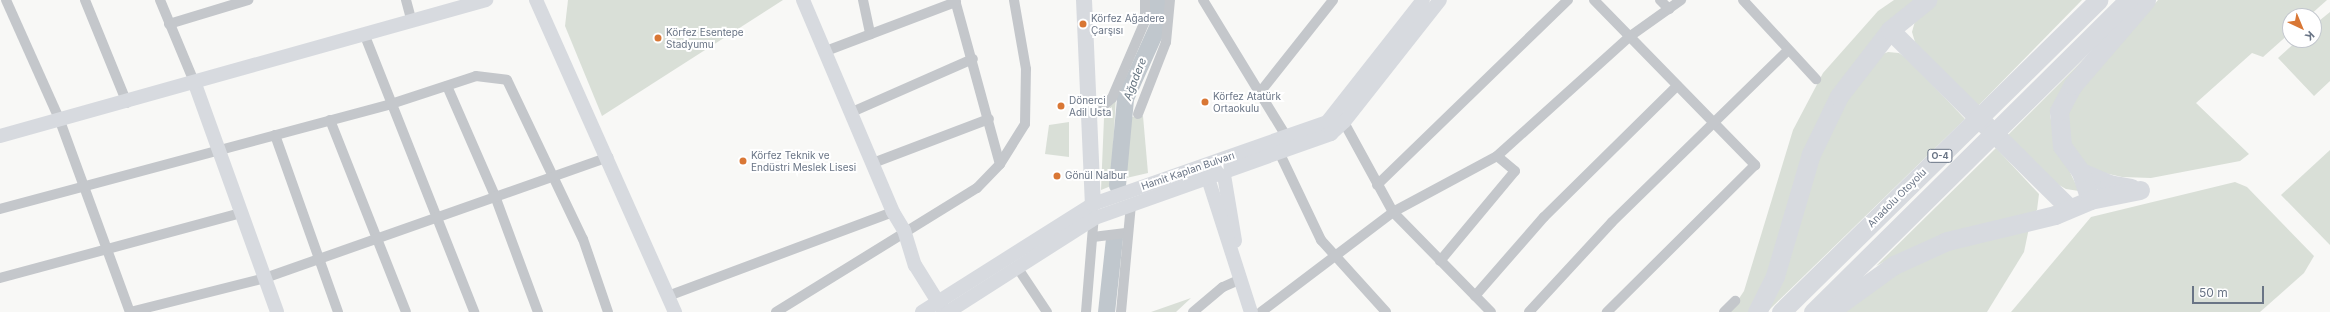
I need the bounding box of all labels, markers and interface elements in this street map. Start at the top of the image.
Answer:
north arrow [2282,8,2322,48]
place label: Körfez Ağadere Çarşısı [1091,12,1165,36]
marker: Körfez Ağadere Çarşısı [1078,19,1088,29]
place label: Körfez Esentepe Stadyumu [666,26,744,50]
text: K [2302,28,2317,44]
marker: Körfez Esentepe Stadyumu [653,33,663,43]
water label: Ağadere [1121,56,1149,102]
place label: Körfez Atatürk Ortaokulu [1213,90,1281,114]
place label: Dönerci Adil Usta [1069,94,1111,118]
marker: Körfez Atatürk Ortaokulu [1200,97,1210,107]
marker: Dönerci Adil Usta [1056,101,1066,111]
place label: Körfez Teknik ve Endüstri Meslek Lisesi [751,149,856,172]
street label: Hamit Kaplan Bulvarı [1140,149,1236,193]
road number: O-4 [1927,149,1953,163]
marker: Körfez Teknik ve Endüstri Meslek Lisesi [738,156,748,166]
street label: Anadolu Otoyolu [1865,166,1929,230]
place label: Gönül Nalbur [1065,170,1127,182]
marker: Gönül Nalbur [1052,171,1062,181]
scale bar [2194,278,2266,304]
text: 50 m [2199,285,2228,300]

